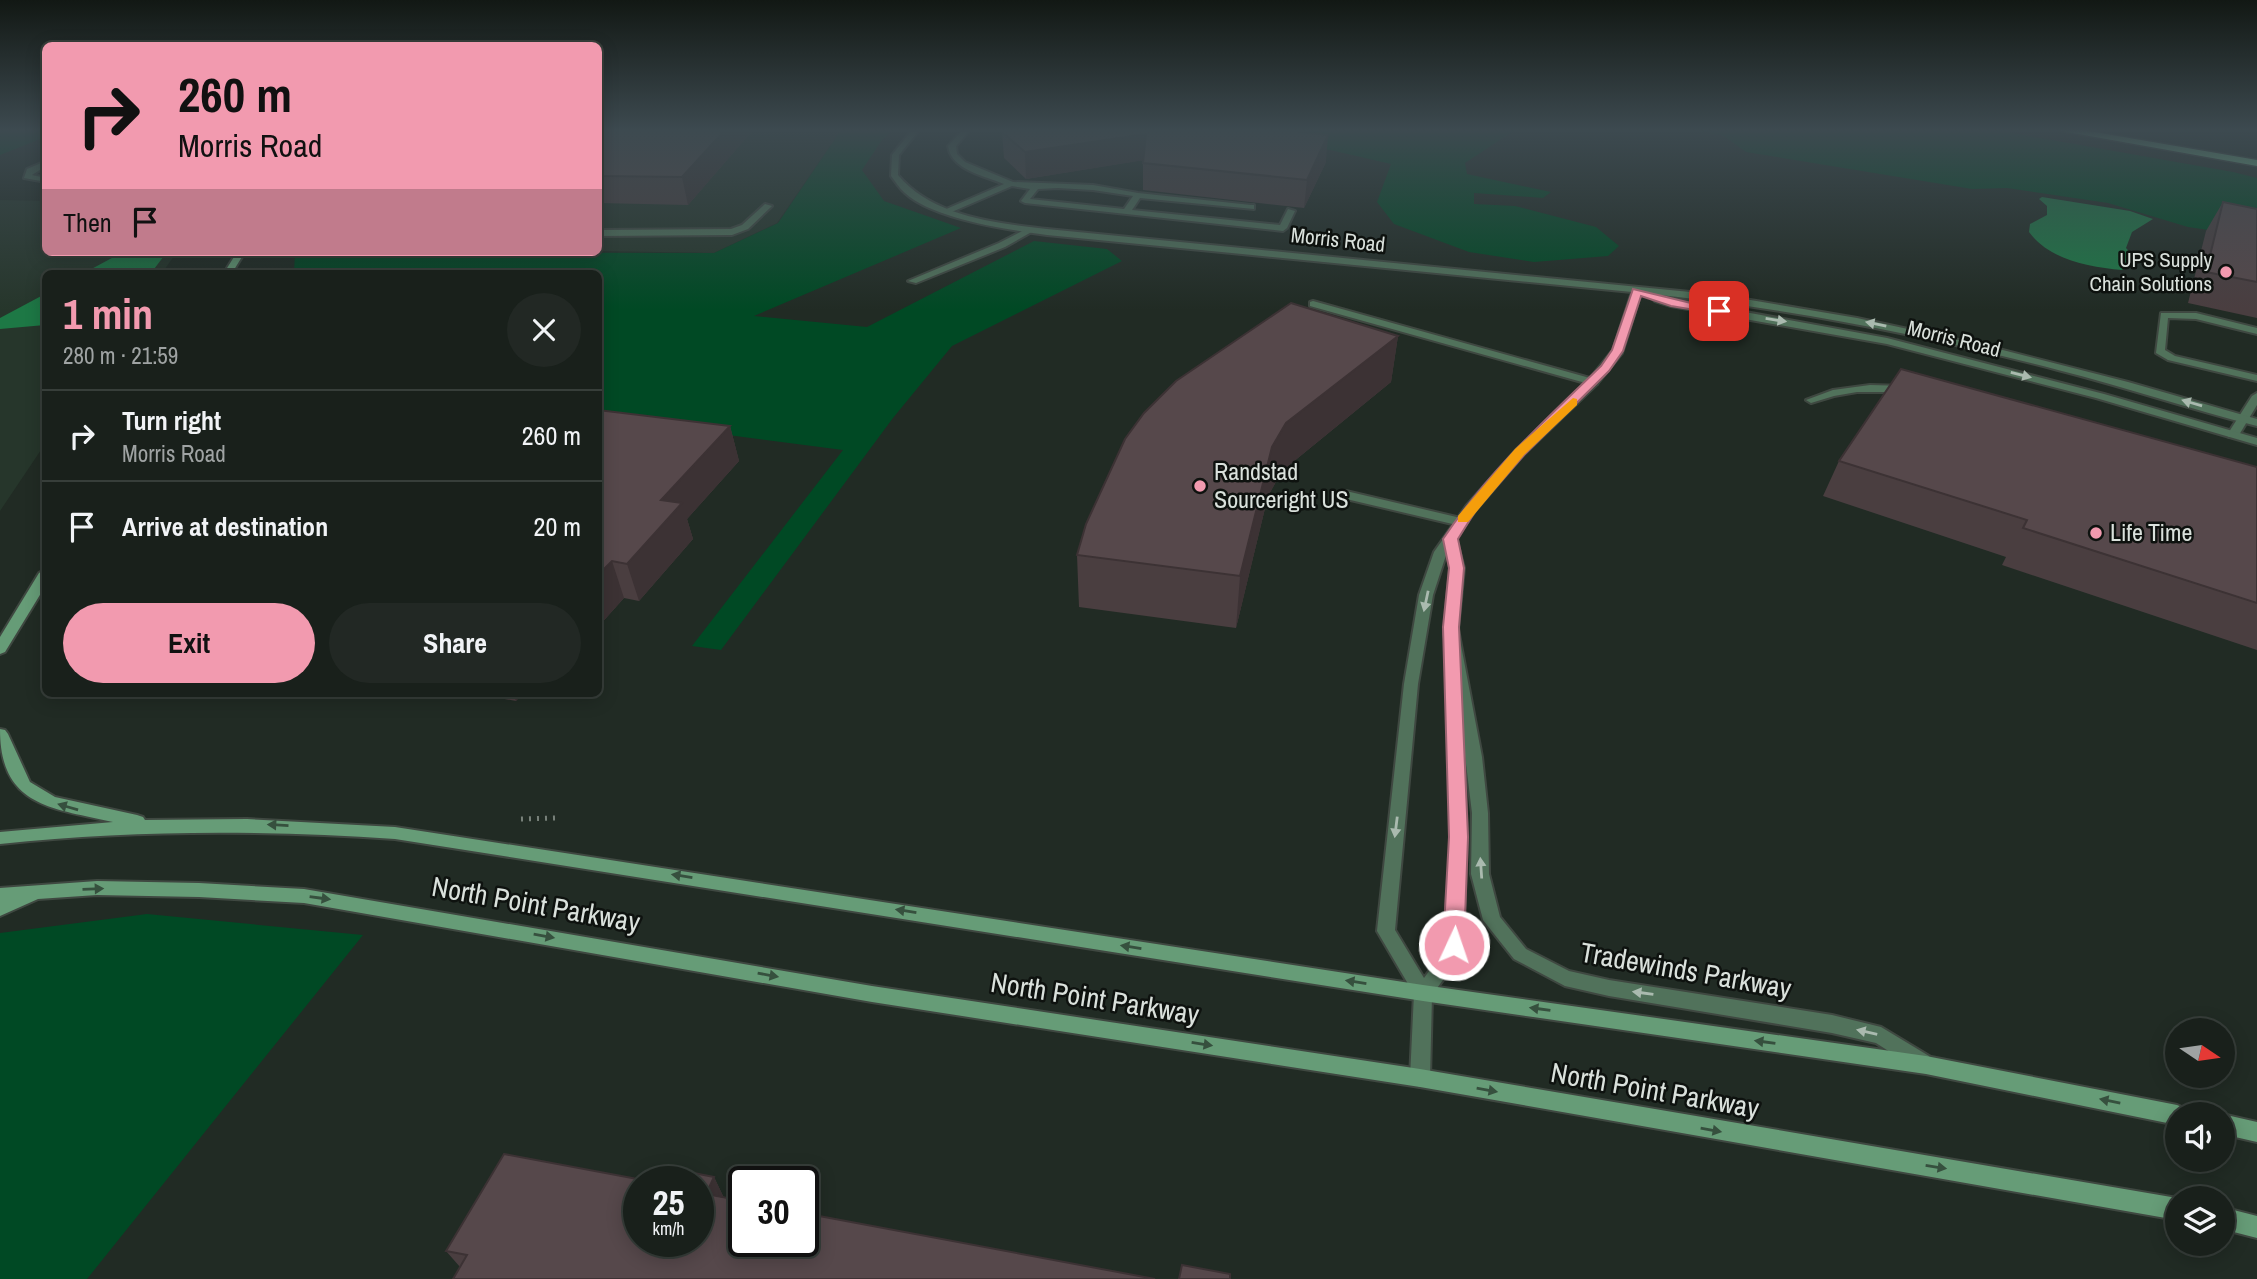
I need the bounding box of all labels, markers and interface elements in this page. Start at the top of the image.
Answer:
text: 260 m [178,61,292,127]
icon: right [63,70,154,161]
text: Morris Road [178,124,322,167]
icon: arrive [126,203,164,241]
text: Then [63,205,112,240]
street label: Morris Road [1289,220,1387,259]
place label: UPS Supply Chain Solutions [2089,245,2212,298]
marker: UPS Supply Chain Solutions [2218,264,2234,280]
pin [1689,281,1749,341]
text: 1 min [63,286,153,342]
icon: arrive [1700,292,1738,330]
button: close [507,293,581,367]
street label: Morris Road [1905,313,2004,364]
one-way arrow [1765,315,1787,326]
one-way arrow [1865,318,1887,329]
text: 280 m · 21:59 [63,340,178,371]
one-way arrow [2010,370,2032,381]
one-way arrow [2181,397,2202,407]
text: Turn right [122,403,221,438]
icon: right [63,417,101,455]
text: 260 m [522,418,581,453]
text: Morris Road [122,438,226,469]
place label: Randstad Sourceright US [1214,455,1349,515]
marker: Randstad Sourceright US [1192,478,1208,494]
icon: arrive [63,508,101,546]
text: Arrive at destination [122,509,328,544]
text: 20 m [534,509,581,544]
place label: Life Time [2110,516,2192,548]
marker: Life Time [2088,525,2104,541]
one-way arrow [1420,590,1431,612]
button: Exit [63,603,315,683]
button: Share [329,603,581,683]
one-way arrow [57,801,78,811]
one-way arrow [1390,816,1401,838]
one-way arrow [267,820,289,831]
one-way arrow [1475,857,1486,879]
street label: North Point Parkway [429,867,643,941]
one-way arrow [670,870,692,881]
one-way arrow [82,883,104,895]
one-way arrow [309,893,331,904]
one-way arrow [895,905,917,916]
position arrow [1417,908,1491,982]
one-way arrow [533,931,555,942]
street label: Tradewinds Parkway [1578,933,1795,1007]
one-way arrow [1120,941,1142,952]
street label: North Point Parkway [988,963,1202,1033]
one-way arrow [757,970,779,981]
one-way arrow [1345,976,1367,987]
one-way arrow [1632,987,1654,998]
one-way arrow [1529,1003,1551,1014]
north arrow [2165,1018,2235,1088]
map controls [2165,1018,2235,1256]
one-way arrow [1856,1026,1878,1037]
one-way arrow [1754,1036,1776,1047]
one-way arrow [1191,1039,1213,1050]
street label: North Point Parkway [1548,1053,1762,1127]
one-way arrow [1477,1085,1499,1096]
one-way arrow [2099,1096,2121,1107]
button: sound [2165,1102,2235,1172]
one-way arrow [1701,1125,1723,1136]
one-way arrow [1925,1162,1947,1173]
speed limit sign: 30 [728,1166,819,1257]
text: 25 [653,1179,684,1226]
button: layers [2165,1186,2235,1256]
text: km/h [653,1216,685,1241]

